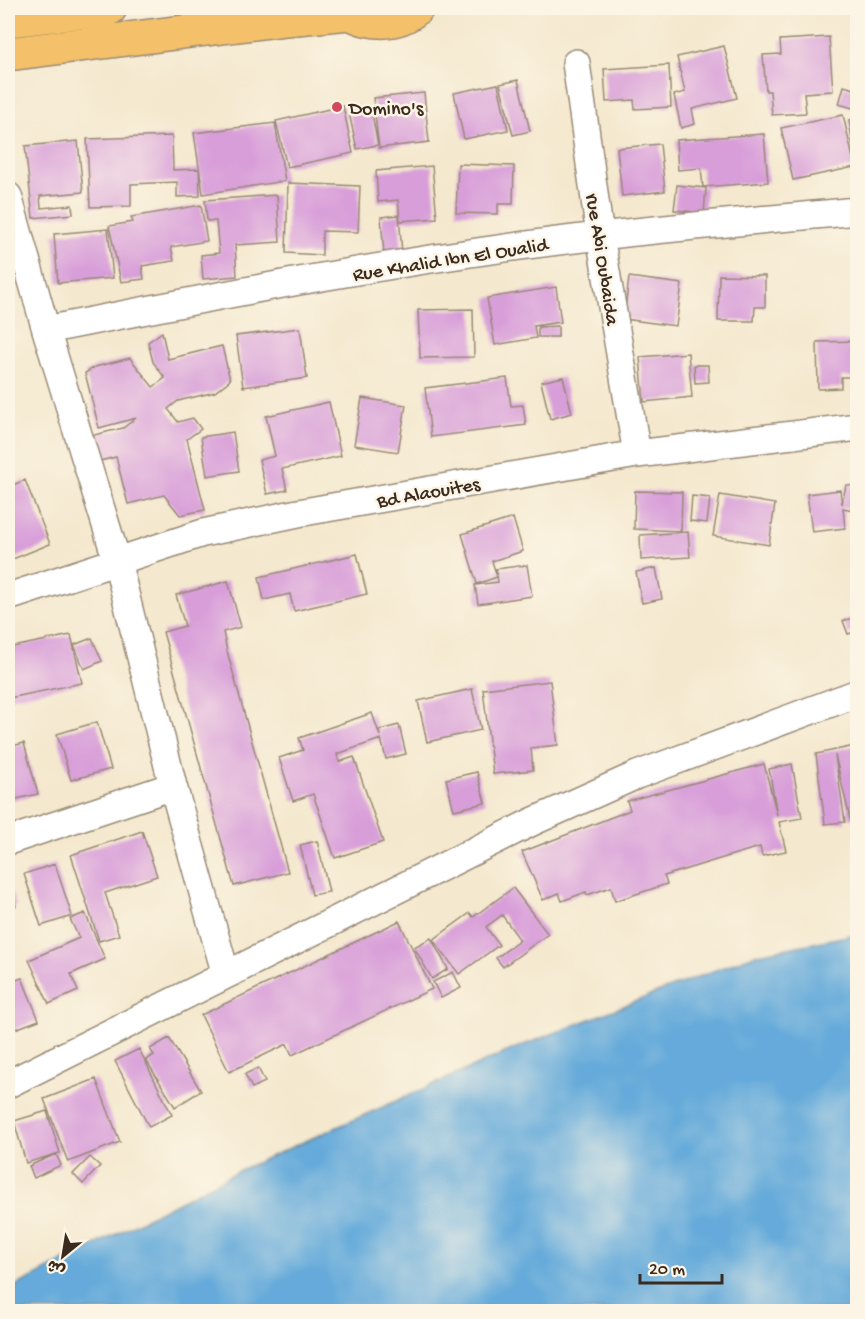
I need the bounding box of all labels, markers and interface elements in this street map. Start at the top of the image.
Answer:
place label: Domino's [347,99,424,122]
marker: Domino's [330,100,344,114]
street label: rue Abi Oubaida [579,192,622,328]
street label: Rue Khalid Ibn El Oualid [351,234,552,288]
street label: Bd Alaouites [374,474,482,515]
north arrow [33,1226,93,1286]
scale bar [640,1247,722,1285]
text: ش [45,1253,70,1279]
text: 20 m [649,1260,685,1281]

